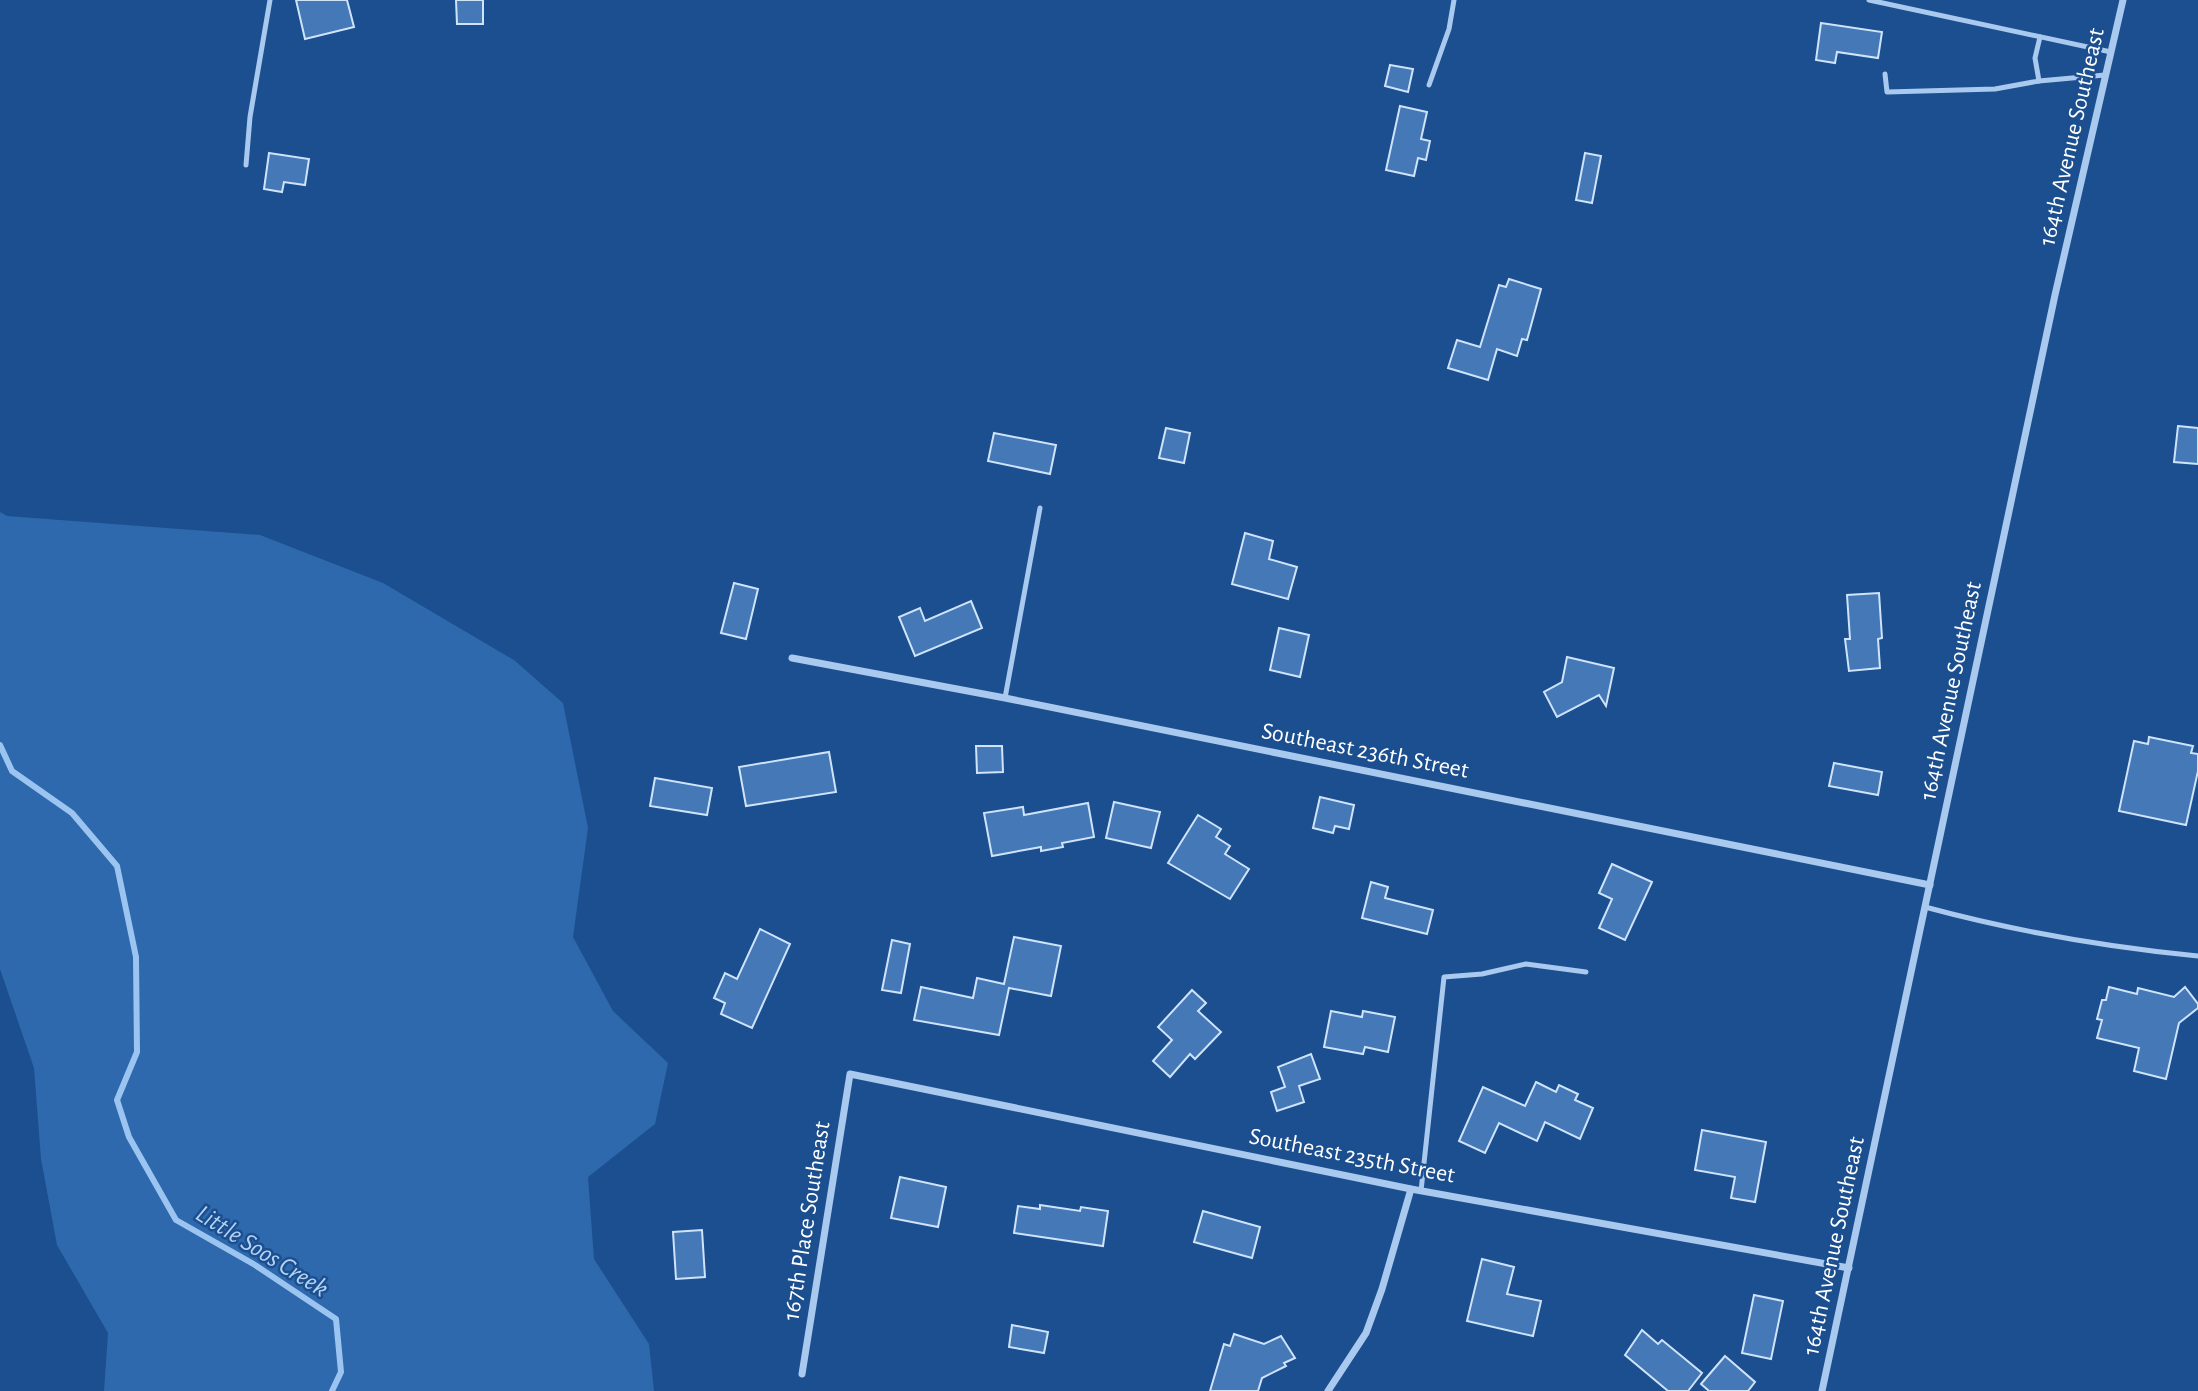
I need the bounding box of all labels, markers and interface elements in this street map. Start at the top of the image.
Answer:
street label: 164th Avenue Southeast [2035,25,2109,248]
street label: 164th Avenue Southeast [1916,579,1986,802]
street label: Southeast 236th Street [1259,719,1471,783]
street label: 167th Place Southeast [779,1119,835,1322]
street label: Southeast 235th Street [1247,1124,1457,1188]
street label: 164th Avenue Southeast [1799,1134,1869,1357]
water label: Little Soos Creek [191,1200,333,1302]

